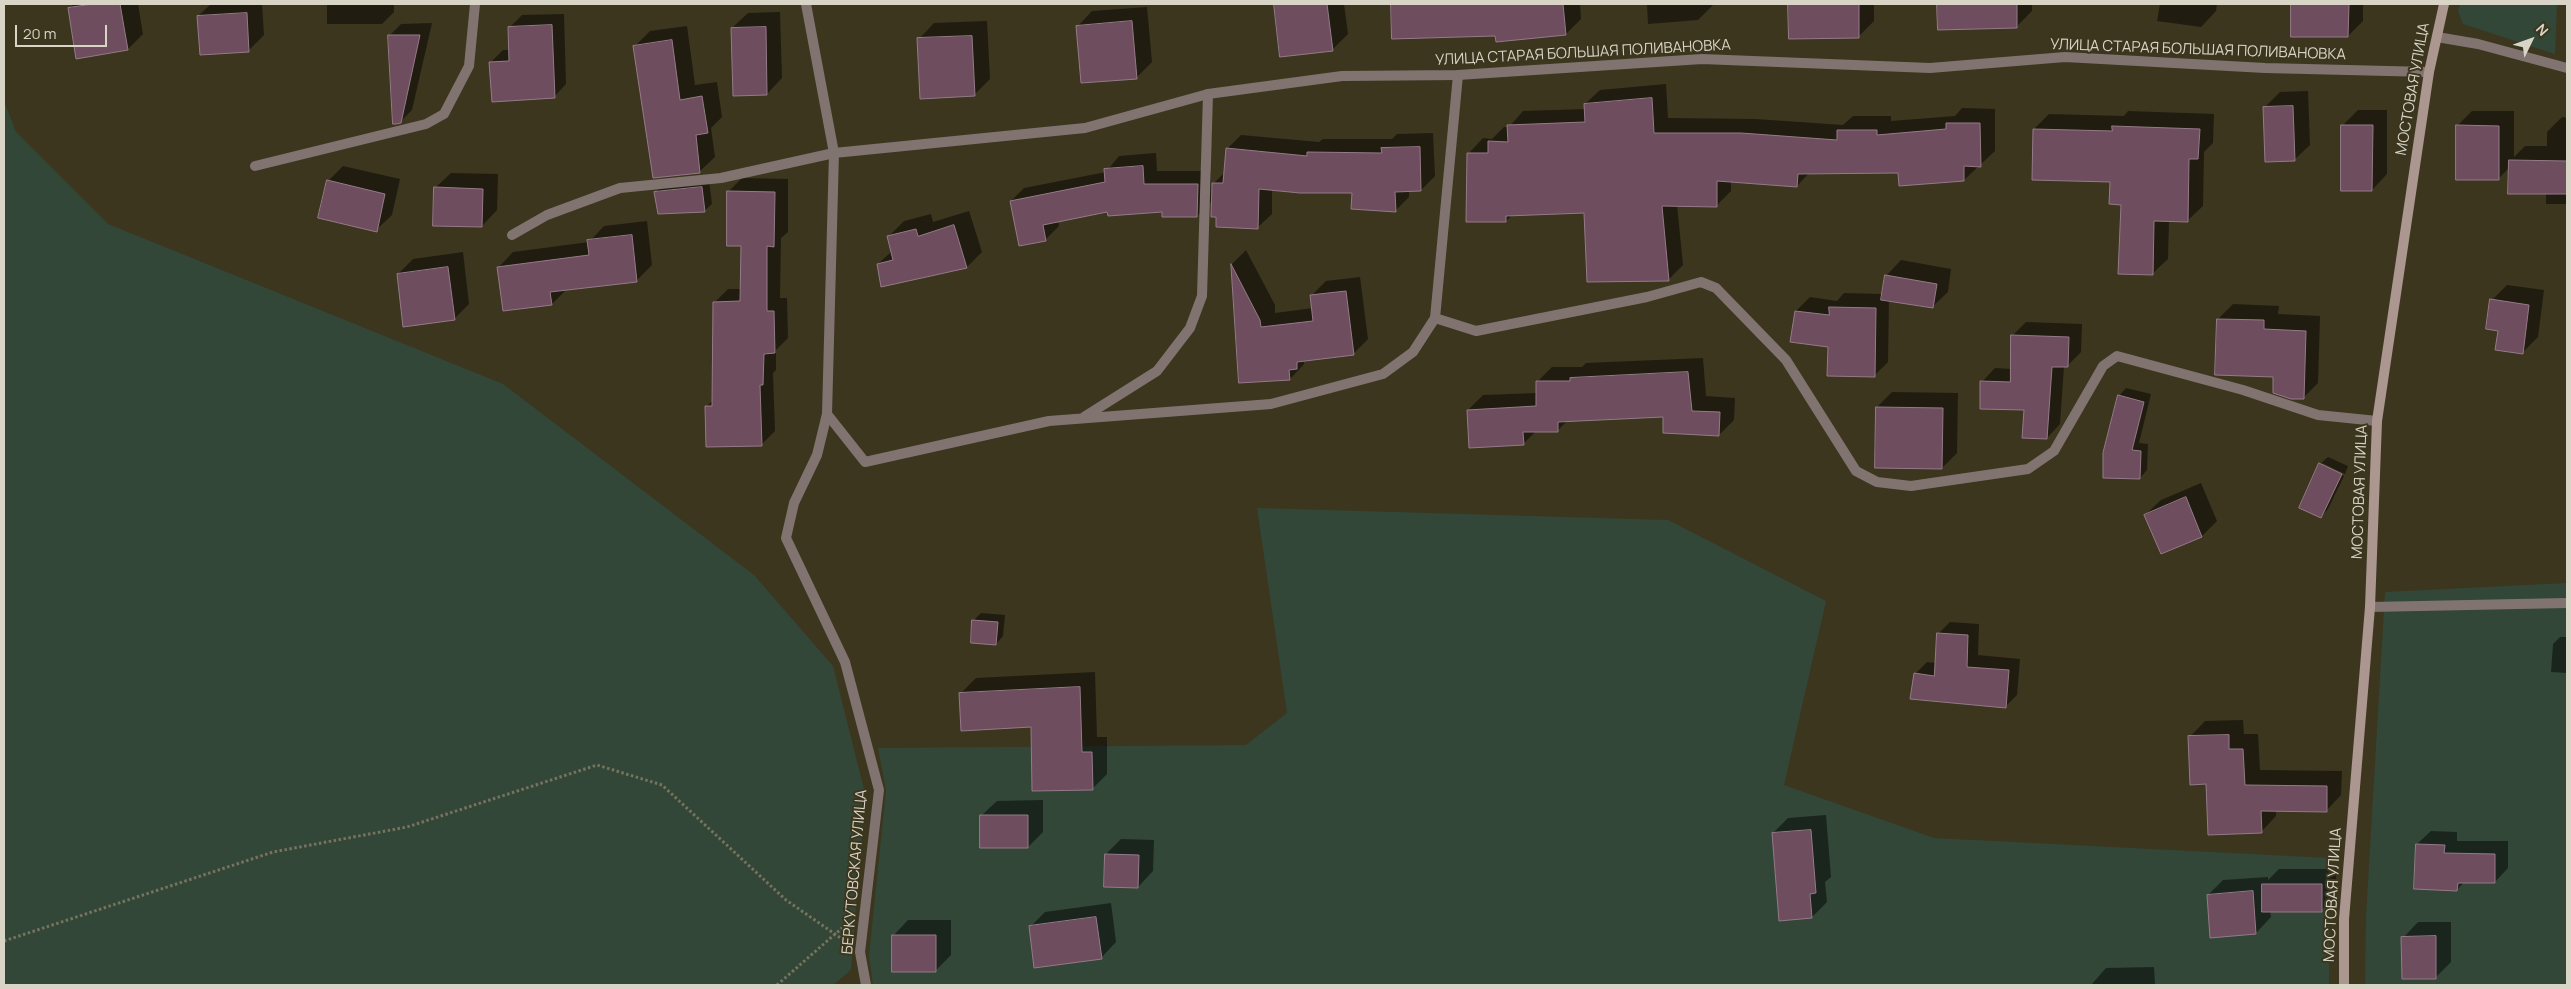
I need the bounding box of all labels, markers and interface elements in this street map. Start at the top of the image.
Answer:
scale bar [18,15,110,47]
north arrow [2506,15,2556,65]
text: N [2532,20,2553,40]
street label: МОСТОВАЯ УЛИЦА [2392,21,2434,157]
text: 20 m [23,23,56,44]
street label: УЛИЦА СТАРАЯ БОЛЬШАЯ ПОЛИВАНОВКА [1435,36,1731,70]
street label: УЛИЦА СТАРАЯ БОЛЬШАЯ ПОЛИВАНОВКА [2050,36,2346,64]
street label: МОСТОВАЯ УЛИЦА [2349,425,2371,559]
street label: БЕРКУТОВСКАЯ УЛИЦА [839,789,871,955]
street label: МОСТОВАЯ УЛИЦА [2320,827,2346,963]

